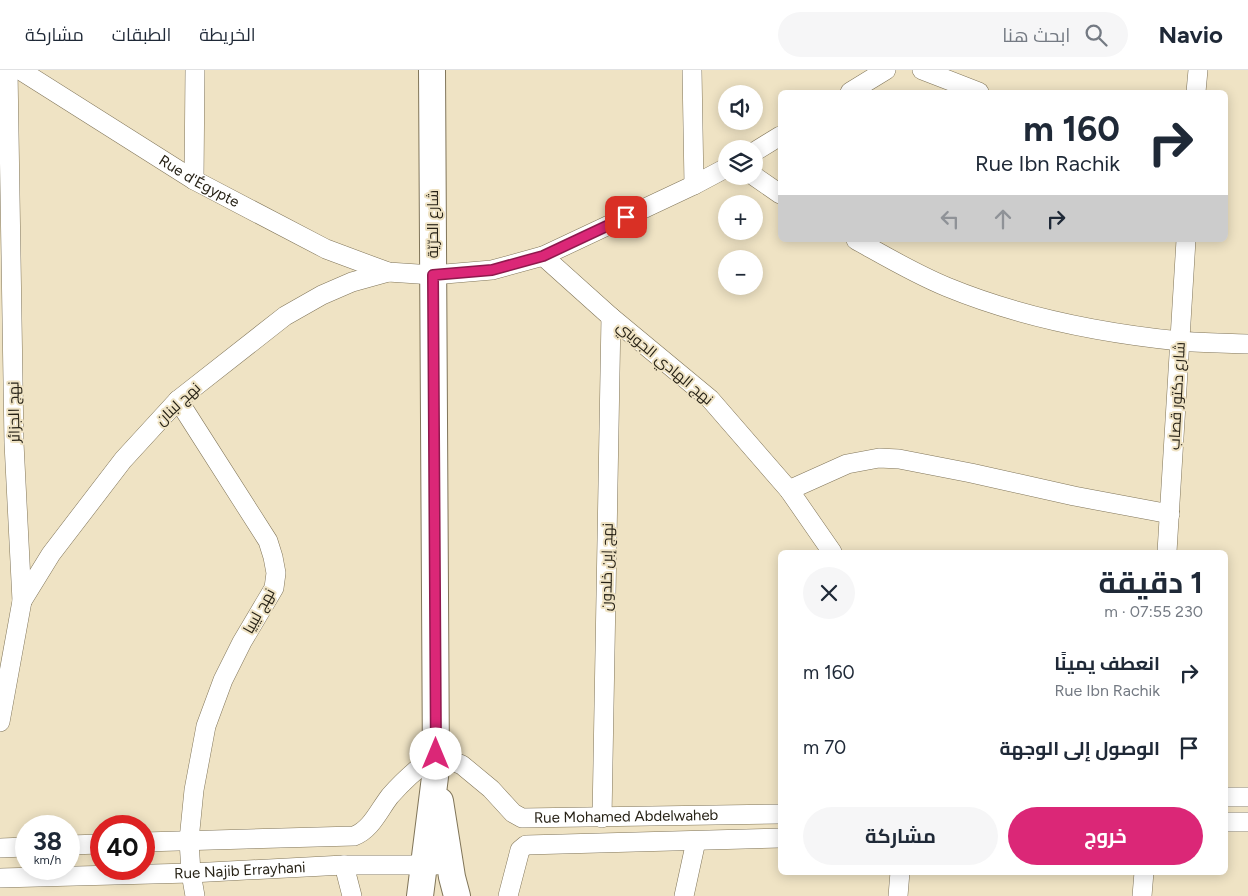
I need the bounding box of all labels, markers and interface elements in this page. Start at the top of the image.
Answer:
search box [778,12,1128,57]
text: Navio [1158,20,1223,49]
icon: search [1082,21,1110,49]
text: مشاركة [25,24,84,46]
text: الطبقات [112,24,171,46]
text: الخريطة [199,24,256,46]
text: ابحث هنا [1002,24,1070,47]
map controls [718,85,763,295]
button: sound [718,85,763,130]
text: 160 m [1023,108,1120,150]
icon: right [1138,110,1203,175]
button: layers [718,140,763,185]
text: Rue Ibn Rachik [975,150,1120,177]
street label: Rue d'Égypte [156,151,243,211]
street label: شارع الحرّيّة [424,190,444,258]
button: + [718,195,763,240]
pin [605,196,647,238]
icon: arrive [612,203,640,231]
icon: left [936,205,964,233]
icon: ahead [989,205,1017,233]
icon: right [1042,205,1070,233]
button: − [718,250,763,295]
street label: نهج الهادي الجويني [611,317,717,411]
street label: شارع دكتور قصاب [1165,341,1191,451]
street label: نهج لبنان [152,379,205,431]
street label: نهج الجزائر [4,381,26,444]
street label: نهج إبن خلدون [597,523,619,611]
text: 1 دقيقة [1098,564,1203,601]
button: close [803,567,855,619]
street label: نهج ليبيا [239,585,280,638]
text: 230 m · 07:55 [1104,602,1203,621]
text: انعطف يمينًا [1054,652,1160,675]
icon: right [1175,659,1203,687]
text: 160 m [803,661,855,684]
text: Rue Ibn Rachik [1055,681,1160,700]
position arrow [409,727,461,779]
icon: arrive [1175,734,1203,762]
text: 70 m [803,736,846,759]
text: الوصول إلى الوجهة [1000,737,1160,760]
street label: Rue Mohamed Abdelwaheb [534,806,719,827]
button: مشاركة [803,807,998,865]
button: خروج [1008,807,1203,865]
speed limit sign: 40 [90,815,155,880]
text: 38 [33,826,62,856]
text: km/h [34,853,61,867]
street label: Rue Najib Errayhani [174,858,306,882]

